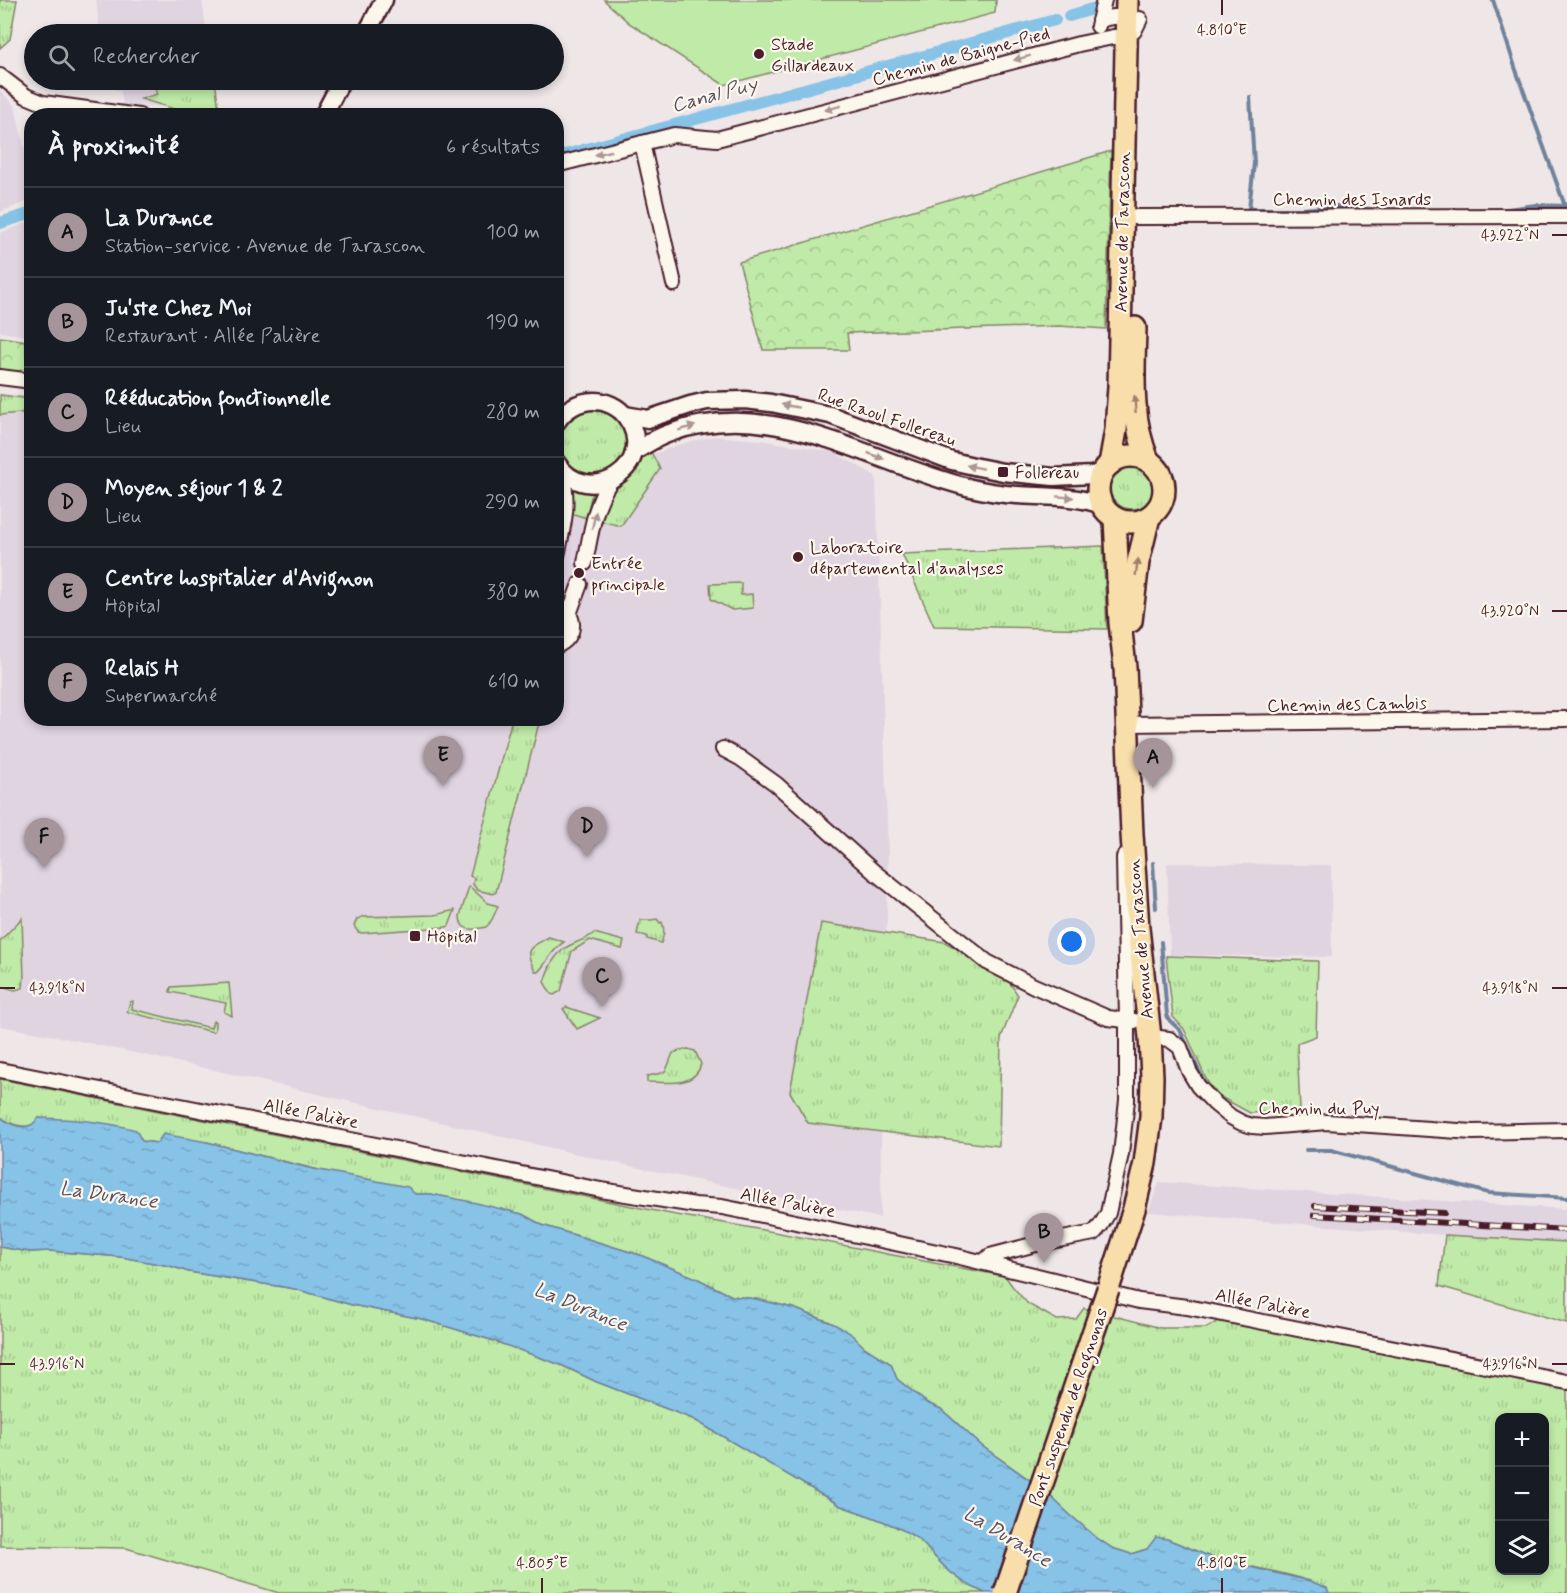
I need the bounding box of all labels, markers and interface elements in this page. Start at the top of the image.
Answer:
text: 4.810°E [1197,21,1247,41]
street label: Chemin de Baigne-Pied [870,22,1053,92]
search box [24,24,564,90]
place label: Stade Gillardeaux [771,33,854,78]
icon: search [45,41,78,74]
text: Rechercher [93,43,200,71]
marker: Stade Gillardeaux [752,47,766,61]
one-way arrow [1013,54,1031,64]
water label: Canal Puy [669,71,762,120]
one-way arrow [824,104,842,113]
text: À proximité [48,130,179,164]
text: 6 résultats [446,134,540,161]
one-way arrow [594,149,612,158]
street label: Avenue de Tarascon [1110,151,1136,313]
street label: Chemin des Isnards [1273,188,1431,212]
text: La Durance [105,205,213,233]
text: A [61,219,74,246]
text: 100 m [486,219,540,246]
text: 43.922°N [1481,226,1539,246]
text: Station-service · Avenue de Tarascon [105,233,425,260]
text: Ju'ste Chez Moi [105,295,251,323]
text: B [61,309,74,336]
text: 190 m [486,309,540,336]
text: Restaurant · Allée Palière [105,323,320,350]
street label: Rue Raoul Follereau [814,383,959,453]
text: Rééducation fonctionnelle [105,385,331,413]
one-way arrow [1130,394,1140,413]
text: C [60,399,75,426]
text: 280 m [486,399,540,426]
one-way arrow [781,402,800,411]
text: Lieu [105,413,142,440]
one-way arrow [678,423,696,432]
one-way arrow [867,452,885,461]
one-way arrow [966,461,984,471]
place label: Follereau [1015,461,1079,485]
marker: Follereau [996,465,1010,479]
text: Moyen séjour 1 & 2 [105,475,283,503]
text: D [61,489,74,516]
text: 290 m [485,489,540,516]
one-way arrow [1056,492,1075,502]
text: Lieu [105,503,142,530]
one-way arrow [589,511,599,529]
place label: Laboratoire départemental d'analyses [810,536,1004,581]
marker: Laboratoire départemental d'analyses [791,550,805,564]
place label: Entrée principale [591,552,665,597]
one-way arrow [1133,557,1142,576]
text: Centre hospitalier d'Avignon [105,565,373,593]
marker: Entrée principale [572,566,586,580]
text: E [62,579,73,606]
text: 380 m [487,579,540,606]
text: Hôpital [105,593,160,620]
text: 43.920°N [1481,602,1539,622]
text: Relais H [105,655,179,683]
text: F [62,669,73,696]
text: 610 m [488,669,540,696]
text: Supermarché [105,683,217,710]
street label: Chemin des Cambis [1267,692,1427,718]
pin: E [424,736,462,786]
pin: A [1134,738,1172,788]
pin: D [568,808,606,857]
pin: F [24,818,63,868]
street label: Avenue de Tarascon [1122,858,1160,1020]
place label: Hôpital [427,925,477,949]
your location [1057,927,1086,956]
marker: Hôpital [408,929,422,943]
pin: C [582,958,622,1007]
text: 43.918°N [29,979,85,999]
text: 43.918°N [1482,979,1538,999]
street label: Allée Palière [261,1093,361,1135]
street label: Chemin du Puy [1258,1097,1380,1121]
water label: La Durance [58,1175,160,1216]
street label: Allée Palière [738,1182,838,1224]
pin: B [1024,1214,1064,1263]
water label: La Durance [530,1276,632,1339]
street label: Allée Palière [1213,1283,1313,1325]
street label: Pont suspendu de Rognonas [1024,1305,1116,1510]
text: 43.916°N [30,1355,84,1375]
text: 43.916°N [1483,1355,1537,1375]
map controls [1495,1413,1549,1575]
button: + [1495,1413,1549,1467]
button: − [1495,1467,1549,1521]
water label: La Durance [958,1500,1057,1575]
button: layers [1495,1521,1549,1575]
text: 4.805°E [516,1554,568,1574]
text: 4.810°E [1197,1554,1247,1574]

